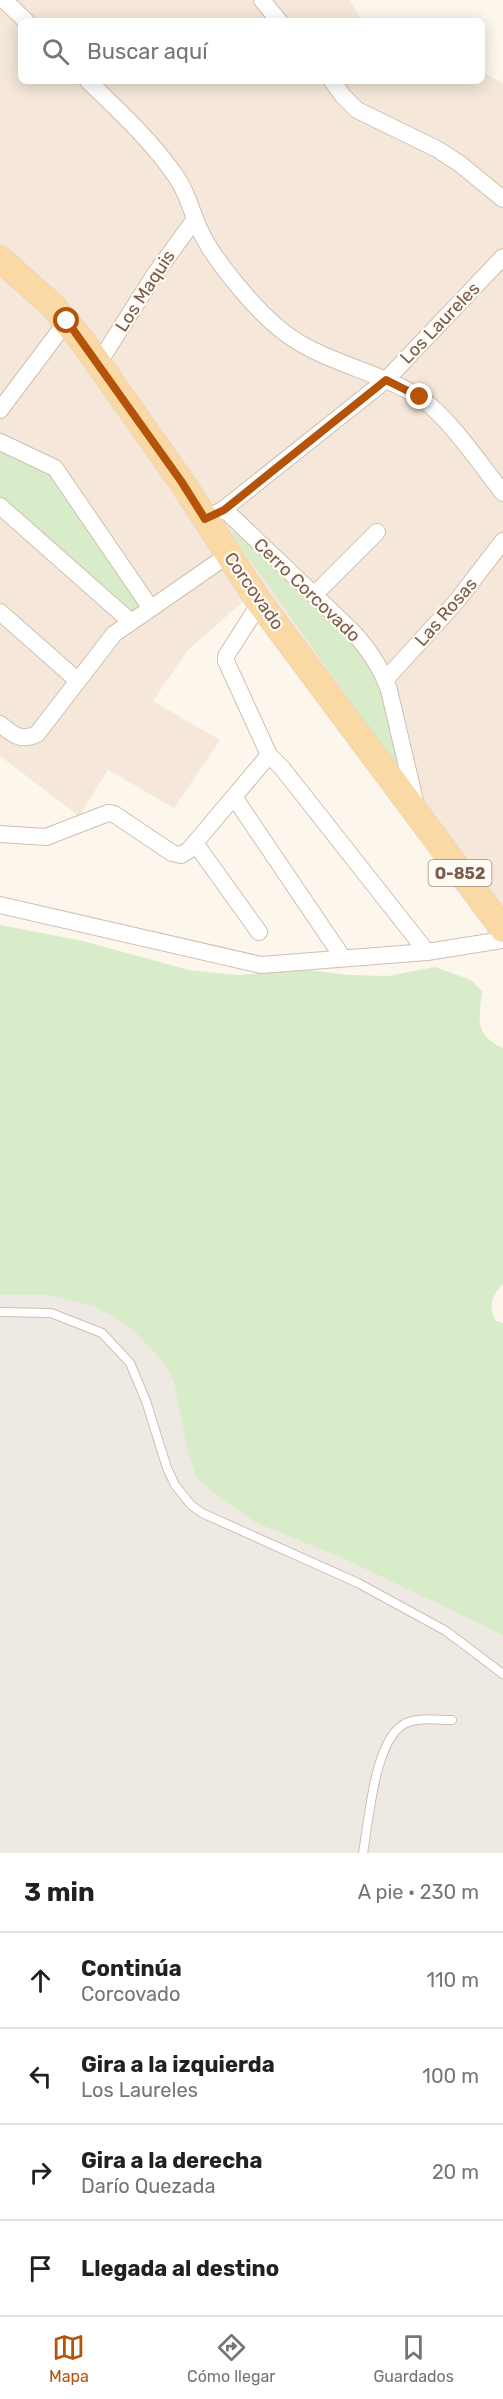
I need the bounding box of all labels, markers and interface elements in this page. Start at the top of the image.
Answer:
search box [18,18,485,84]
icon: search [39,35,72,68]
text: Buscar aquí [87,38,208,65]
street label: Los Maquis [110,246,180,336]
street label: Los Laureles [396,278,484,368]
route start [53,307,79,333]
route end [406,383,432,409]
street label: Cerro Corcovado [249,534,365,646]
street label: Corcovado [219,548,289,634]
street label: Las Rosas [410,573,482,651]
road number: O-852 [428,860,492,886]
text: 3 min [24,1877,95,1908]
text: A pie · 230 m [358,1880,479,1904]
text: Continúa [81,1955,182,1982]
icon: ahead [24,1964,57,1997]
text: 110 m [427,1968,479,1992]
text: Corcovado [81,1982,180,2006]
text: Gira a la izquierda [81,2051,275,2078]
icon: left [24,2060,57,2093]
text: 100 m [422,2064,479,2088]
text: Los Laureles [81,2078,198,2102]
text: Gira a la derecha [81,2147,262,2174]
icon: right [24,2156,57,2189]
text: 20 m [432,2160,479,2184]
text: Darío Quezada [81,2174,216,2198]
icon: arrive [24,2252,57,2285]
text: Llegada al destino [81,2255,279,2282]
tab: Mapa [49,2331,89,2386]
tab: Cómo llegar [187,2331,275,2386]
tab: Guardados [373,2331,454,2386]

